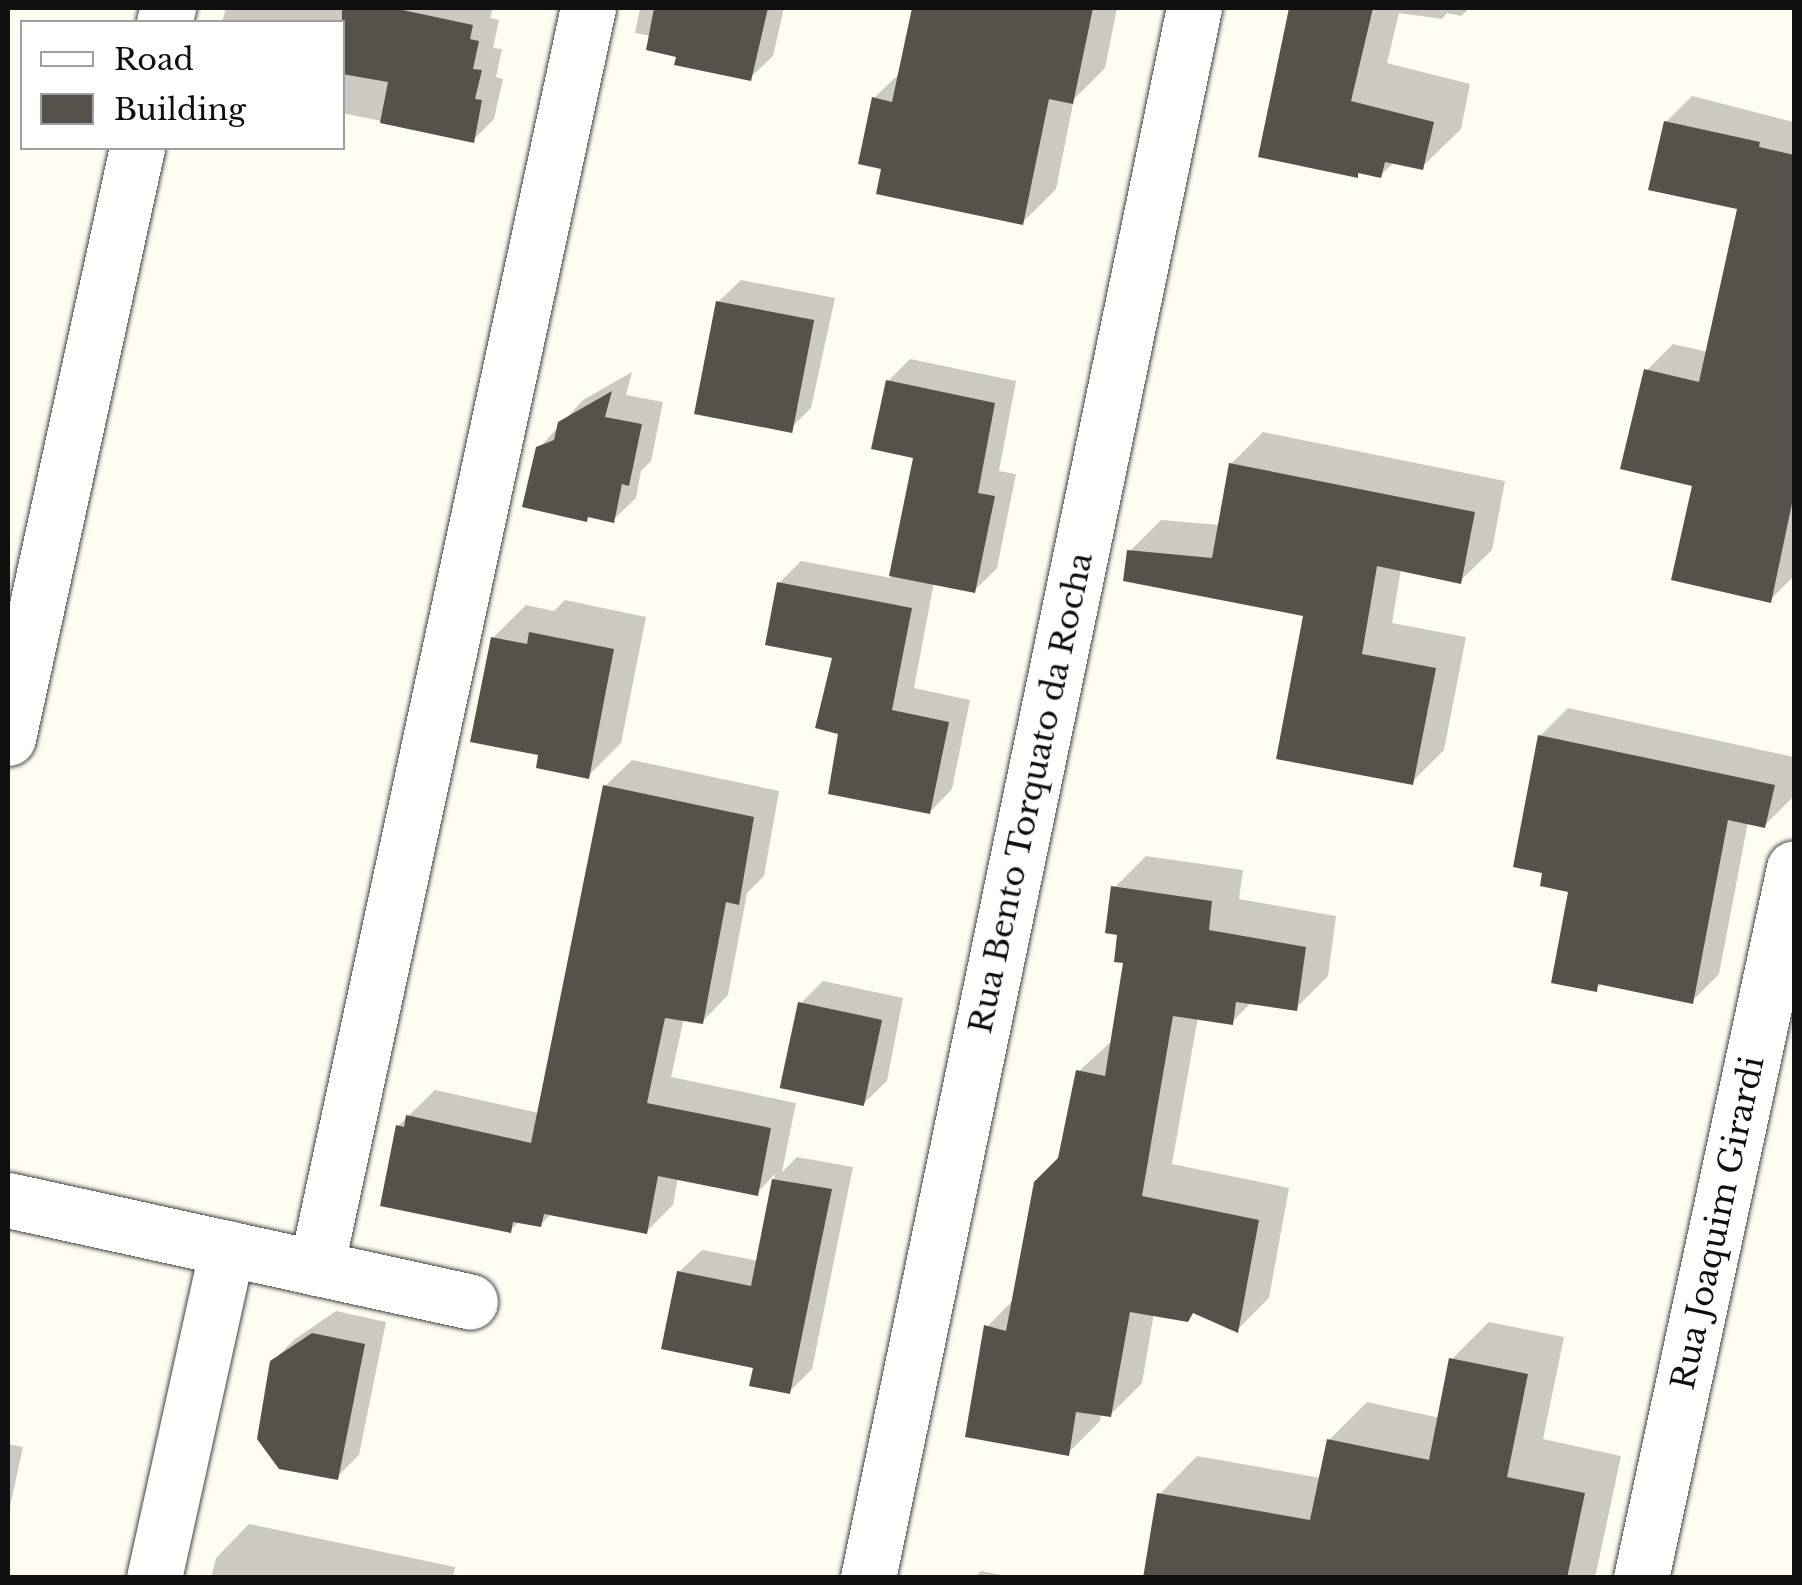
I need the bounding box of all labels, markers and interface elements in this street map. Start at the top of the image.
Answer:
legend [20,20,345,150]
text: Road [114,41,194,78]
text: Building [114,91,246,128]
street label: Rua Bento Torquato da Rocha [961,548,1101,1038]
street label: Rua Joaquim Girardi [1664,1053,1772,1393]

